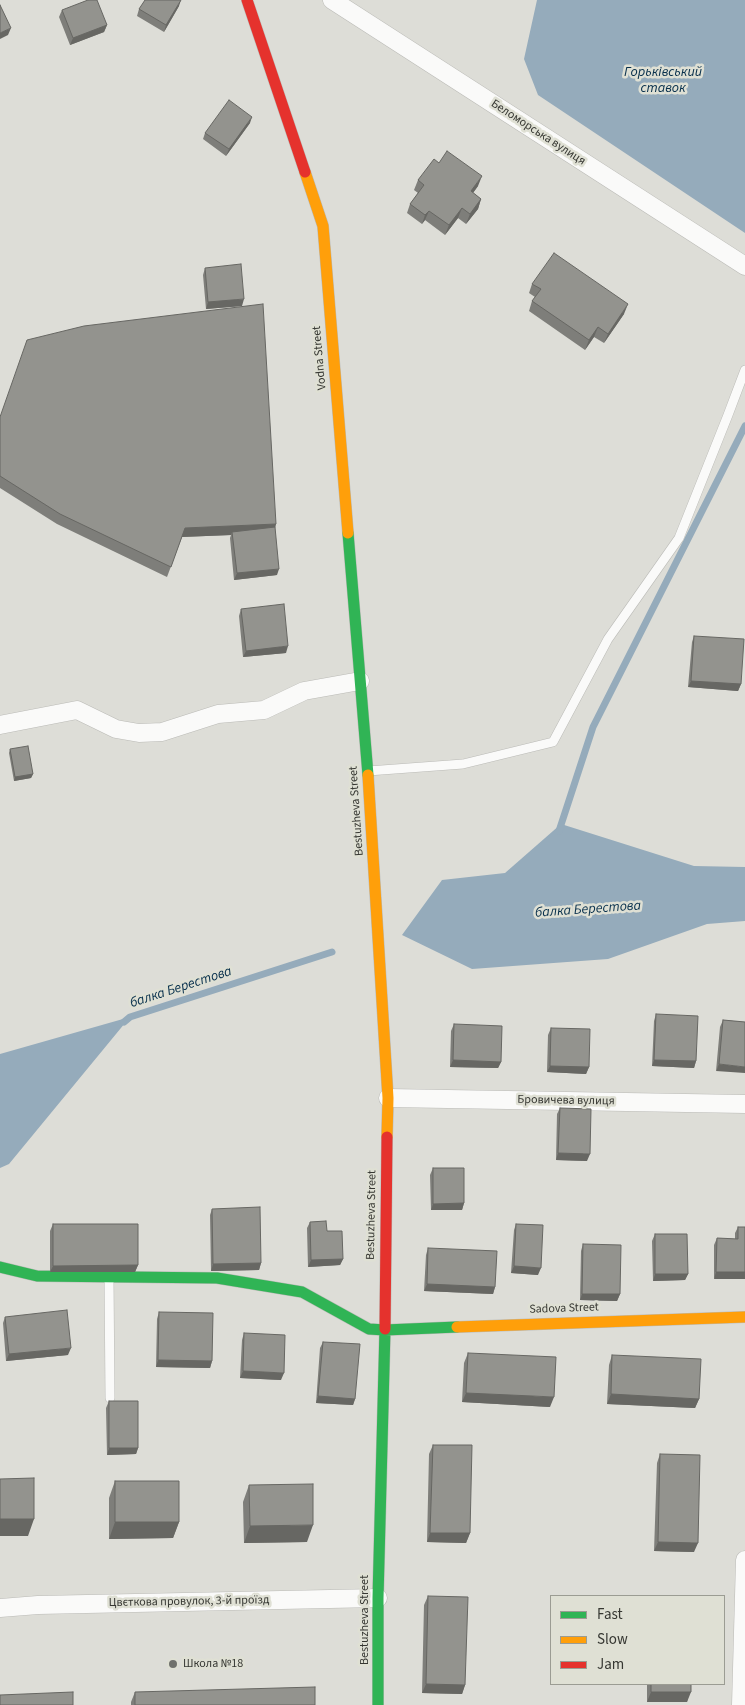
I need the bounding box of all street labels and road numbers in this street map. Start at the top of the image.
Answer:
street label: Беломорська вулиця [488,97,588,169]
street label: Vodna Street [310,325,330,391]
street label: Bestuzheva Street [347,766,367,856]
street label: Бровичева вулиця [517,1093,615,1109]
street label: Bestuzheva Street [364,1170,380,1260]
street label: Sadova Street [529,1301,599,1317]
street label: Bestuzheva Street [358,1575,372,1665]
street label: Цвєткова провулок, 3-й проїзд [109,1593,269,1611]

